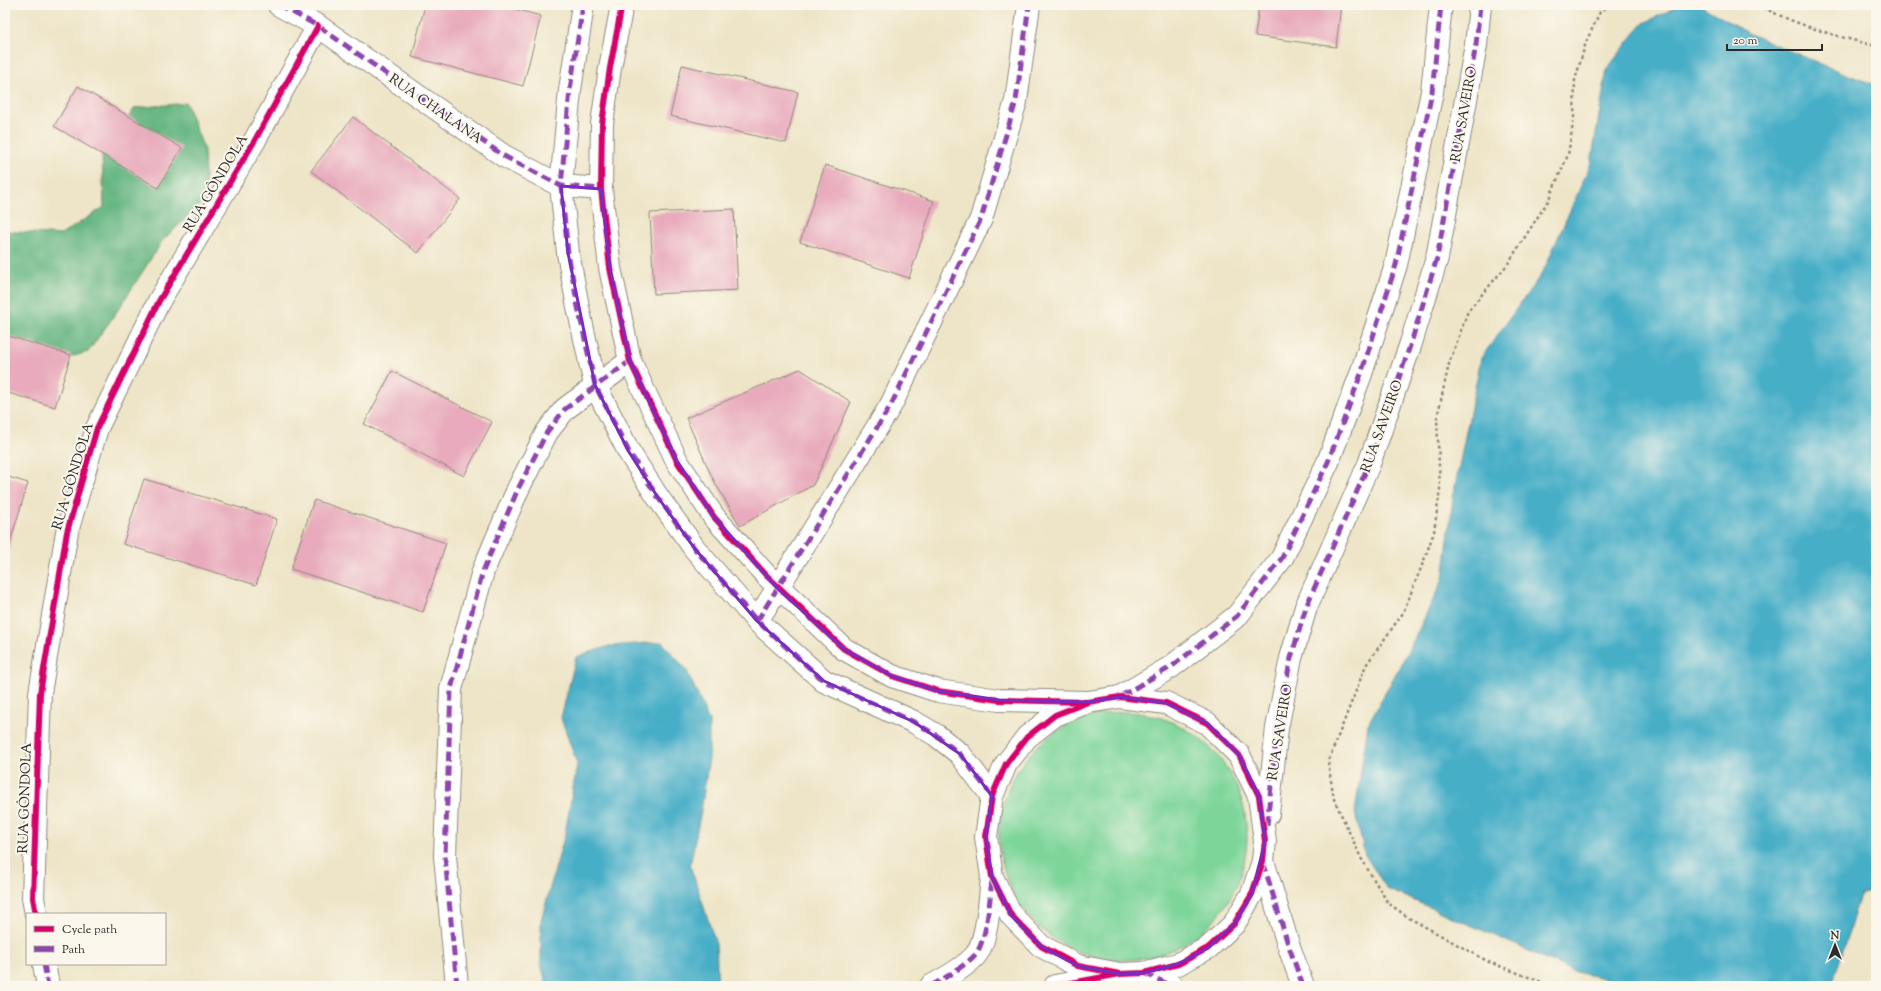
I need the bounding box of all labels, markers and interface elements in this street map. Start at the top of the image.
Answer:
scale bar [1727,26,1822,52]
text: 20 m [1733,32,1758,50]
street label: RUA SAVEIRO [1447,65,1483,164]
street label: RUA CHALANA [384,70,486,150]
street label: RUA GÔNDOLA [179,131,254,237]
street label: RUA SAVEIRO [1357,377,1409,476]
street label: RUA GÔNDOLA [48,420,100,533]
street label: RUA SAVEIRO [1263,683,1298,782]
street label: RUA GÔNDOLA [14,741,38,854]
legend [26,913,166,965]
text: Cycle path [62,921,117,939]
north arrow [1815,925,1855,965]
text: N [1830,928,1840,944]
text: Path [62,941,85,959]

